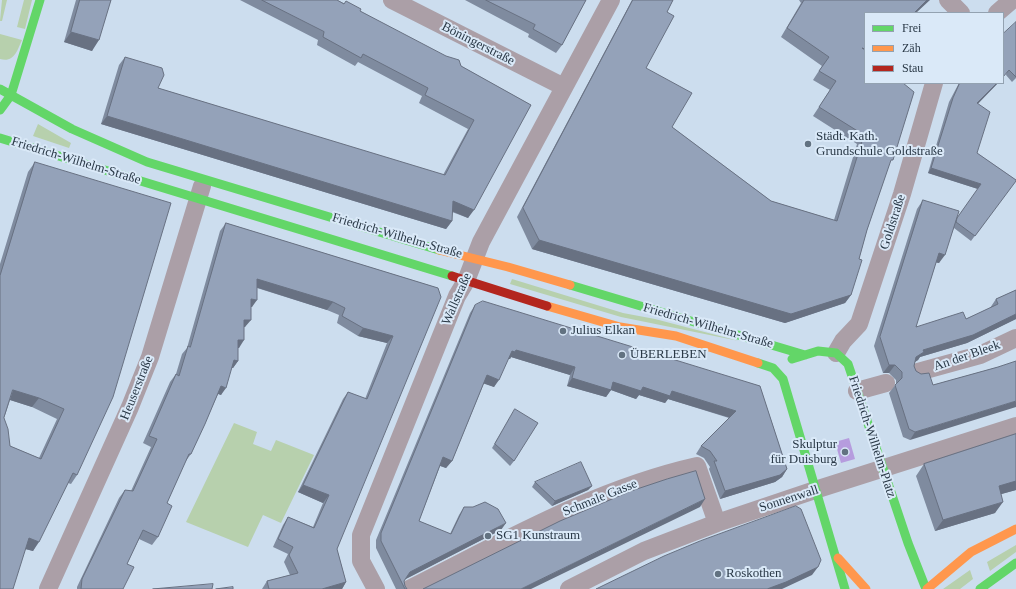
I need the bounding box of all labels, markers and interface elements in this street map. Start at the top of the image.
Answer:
legend [864,12,1004,84]
street label: Böningerstraße [439,19,517,69]
text: Frei [902,21,921,35]
text: Zäh [902,41,921,55]
text: Stau [902,61,923,75]
place label: Städt. Kath. Grundschule Goldstraße [816,129,943,160]
street label: Friedrich-Wilhelm-Straße [9,134,143,188]
marker: Städt. Kath. Grundschule Goldstraße [803,139,813,149]
street label: Goldstraße [877,192,909,252]
street label: Friedrich-Wilhelm-Straße [330,210,464,262]
street label: Wallstraße [439,271,475,327]
street label: Friedrich-Wilhelm-Straße [641,300,775,352]
place label: Julius Elkan [571,323,635,339]
marker: Julius Elkan [558,326,568,336]
street label: An der Bleek [932,337,1002,375]
place label: ÜBERLEBEN [630,347,707,363]
marker: ÜBERLEBEN [617,350,627,360]
street label: Heuserstraße [117,354,157,422]
street label: Friedrich-Wilhelm-Platz [845,374,899,500]
place label: Skulptur für Duisburg [770,437,837,468]
marker: Skulptur für Duisburg [840,447,850,457]
street label: Schmale Gasse [560,476,640,520]
street label: Sonnenwall [757,482,821,516]
place label: SG1 Kunstraum [496,528,580,544]
marker: SG1 Kunstraum [483,531,493,541]
place label: Roskothen [726,566,782,582]
marker: Roskothen [713,569,723,579]

